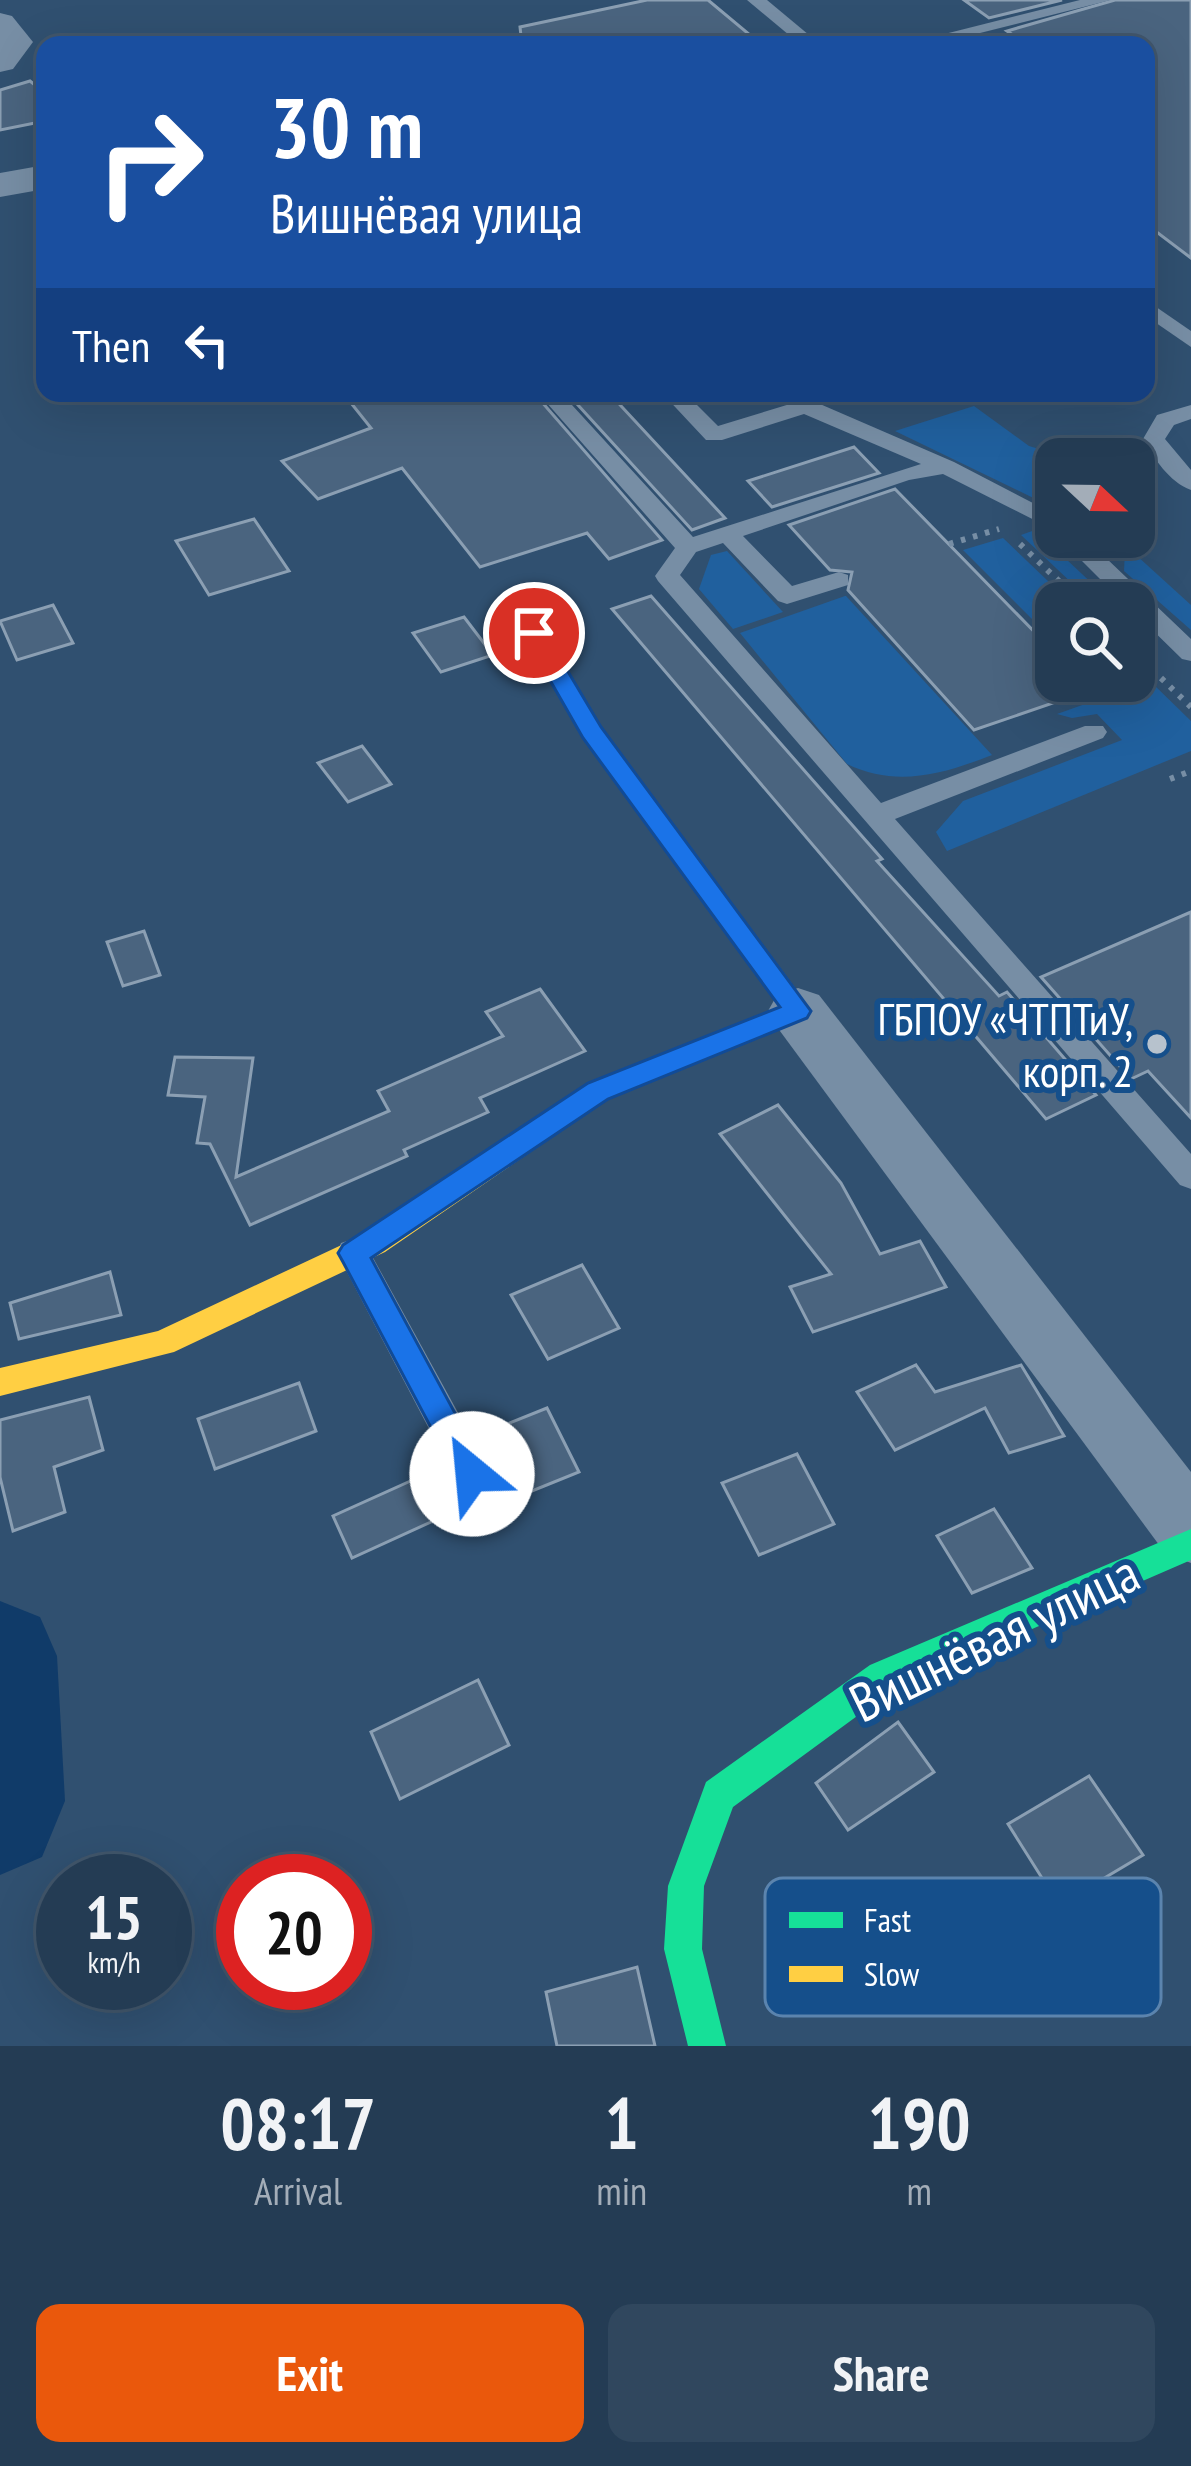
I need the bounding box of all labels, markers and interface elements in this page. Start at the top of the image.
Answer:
text: 30 m [270,72,423,181]
icon: right [72,84,228,240]
text: Вишнёвая улица [270,178,583,248]
icon: left [174,312,240,378]
text: Then [72,316,150,374]
north arrow [1035,438,1155,558]
map controls [1035,438,1155,702]
pin [483,582,585,684]
button: search [1035,582,1155,702]
icon: arrive [501,600,567,666]
place label: ГБПОУ «ЧТПТиУ, корп. 2 [878,989,1133,1099]
marker: ГБПОУ «ЧТПТиУ, корп. 2 [1144,1031,1170,1057]
position arrow [409,1411,535,1537]
street label: Вишнёвая улица [838,1537,1150,1737]
speed limit sign: 20 [216,1854,372,2010]
text: 15 [85,1878,143,1956]
legend [765,1878,1161,2016]
text: Fast [864,1898,911,1941]
text: km/h [87,1942,141,1981]
text: Slow [864,1952,920,1995]
text: 08:17 [220,2076,376,2169]
text: 1 [605,2076,639,2169]
text: 190 [867,2076,971,2169]
text: Arrival [254,2165,342,2216]
text: min [596,2165,647,2216]
text: m [906,2165,932,2216]
button: Exit [36,2304,584,2442]
button: Share [608,2304,1155,2442]

